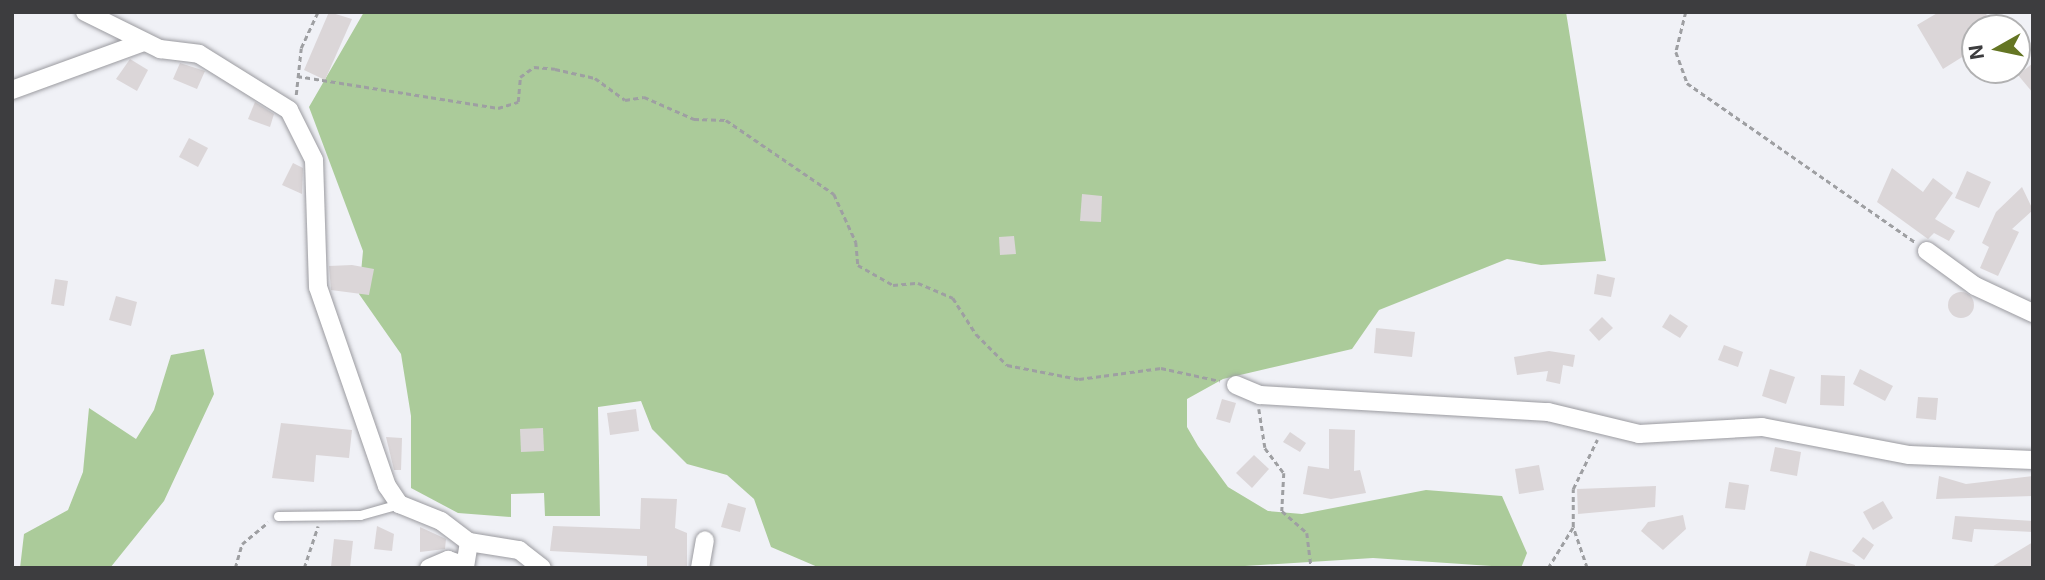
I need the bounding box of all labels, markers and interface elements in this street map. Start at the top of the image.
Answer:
north arrow [1961,14,2031,84]
text: N [1964,43,1989,61]

